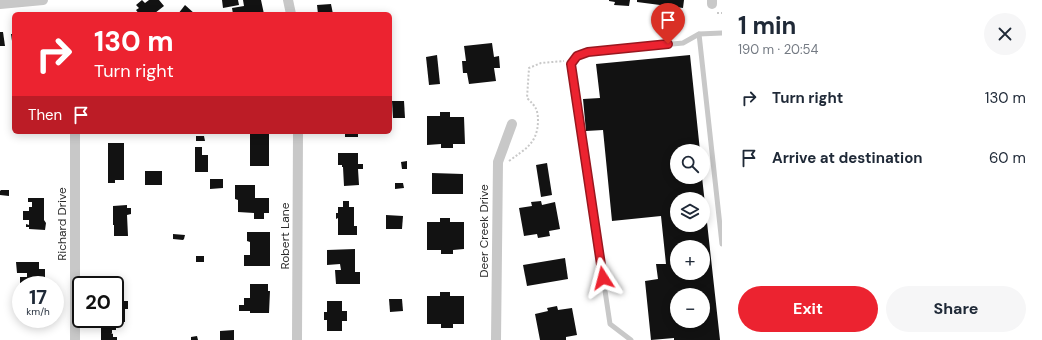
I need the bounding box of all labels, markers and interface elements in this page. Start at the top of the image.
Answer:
pin [651,3,685,44]
icon: arrive [657,9,679,31]
text: 1 min [738,10,796,41]
button: close [984,13,1026,55]
text: 130 m [94,23,174,60]
icon: right [28,28,80,80]
text: 190 m · 20:54 [738,41,818,58]
text: Turn right [94,59,174,83]
icon: right [738,87,760,109]
text: Turn right [772,88,843,108]
text: 130 m [985,88,1026,108]
icon: arrive [70,104,92,126]
text: Then [28,105,62,125]
map controls [670,144,710,328]
button: search [670,144,710,184]
icon: arrive [738,147,760,169]
text: Arrive at destination [772,148,923,168]
text: 60 m [989,148,1026,168]
street label: Deer Creek Drive [476,184,492,278]
street label: Richard Drive [54,187,70,261]
button: layers [670,192,710,232]
street label: Robert Lane [277,202,293,270]
button: + [670,240,710,280]
position arrow [582,257,624,299]
speed limit sign: 20 [72,276,124,328]
text: 17 [29,284,47,310]
button: Exit [738,286,878,332]
button: Share [886,286,1026,332]
button: − [670,288,710,328]
text: km/h [26,305,50,318]

